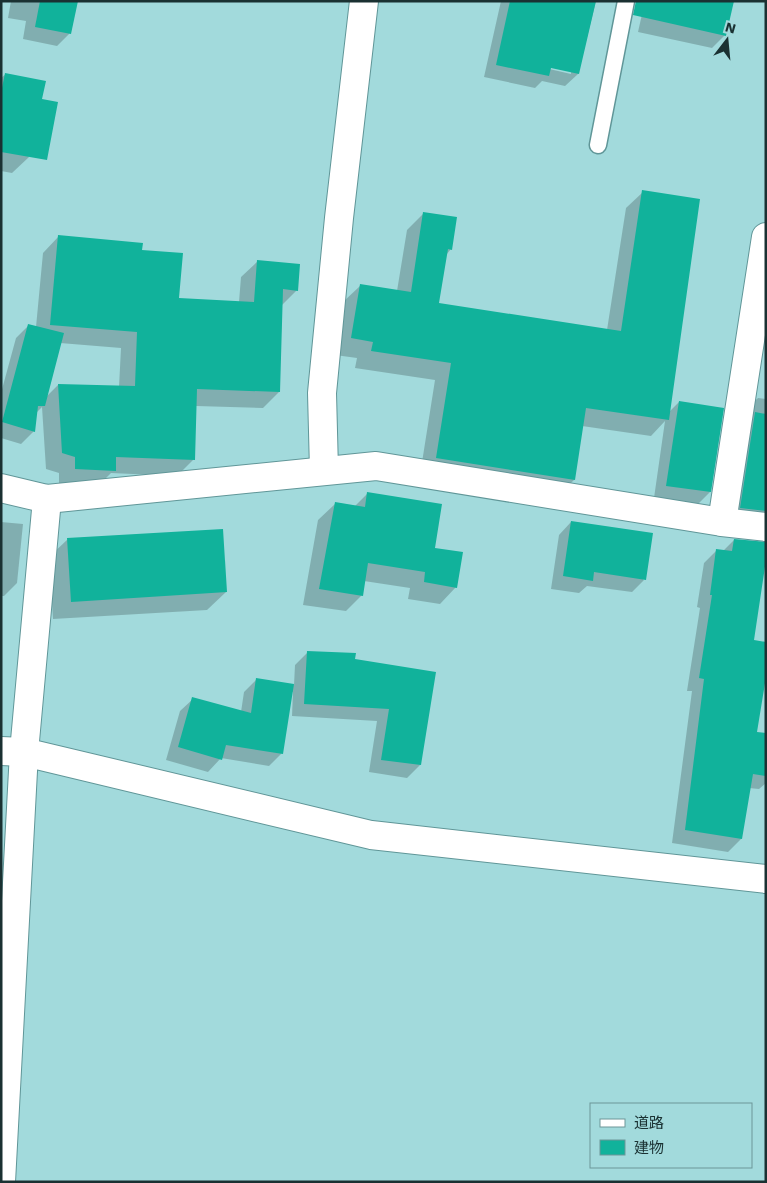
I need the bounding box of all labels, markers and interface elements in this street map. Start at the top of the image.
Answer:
north arrow [702,15,752,65]
text: N [723,18,738,37]
legend [590,1103,752,1168]
text: 道路 [634,1114,664,1132]
text: 建物 [634,1139,664,1157]

